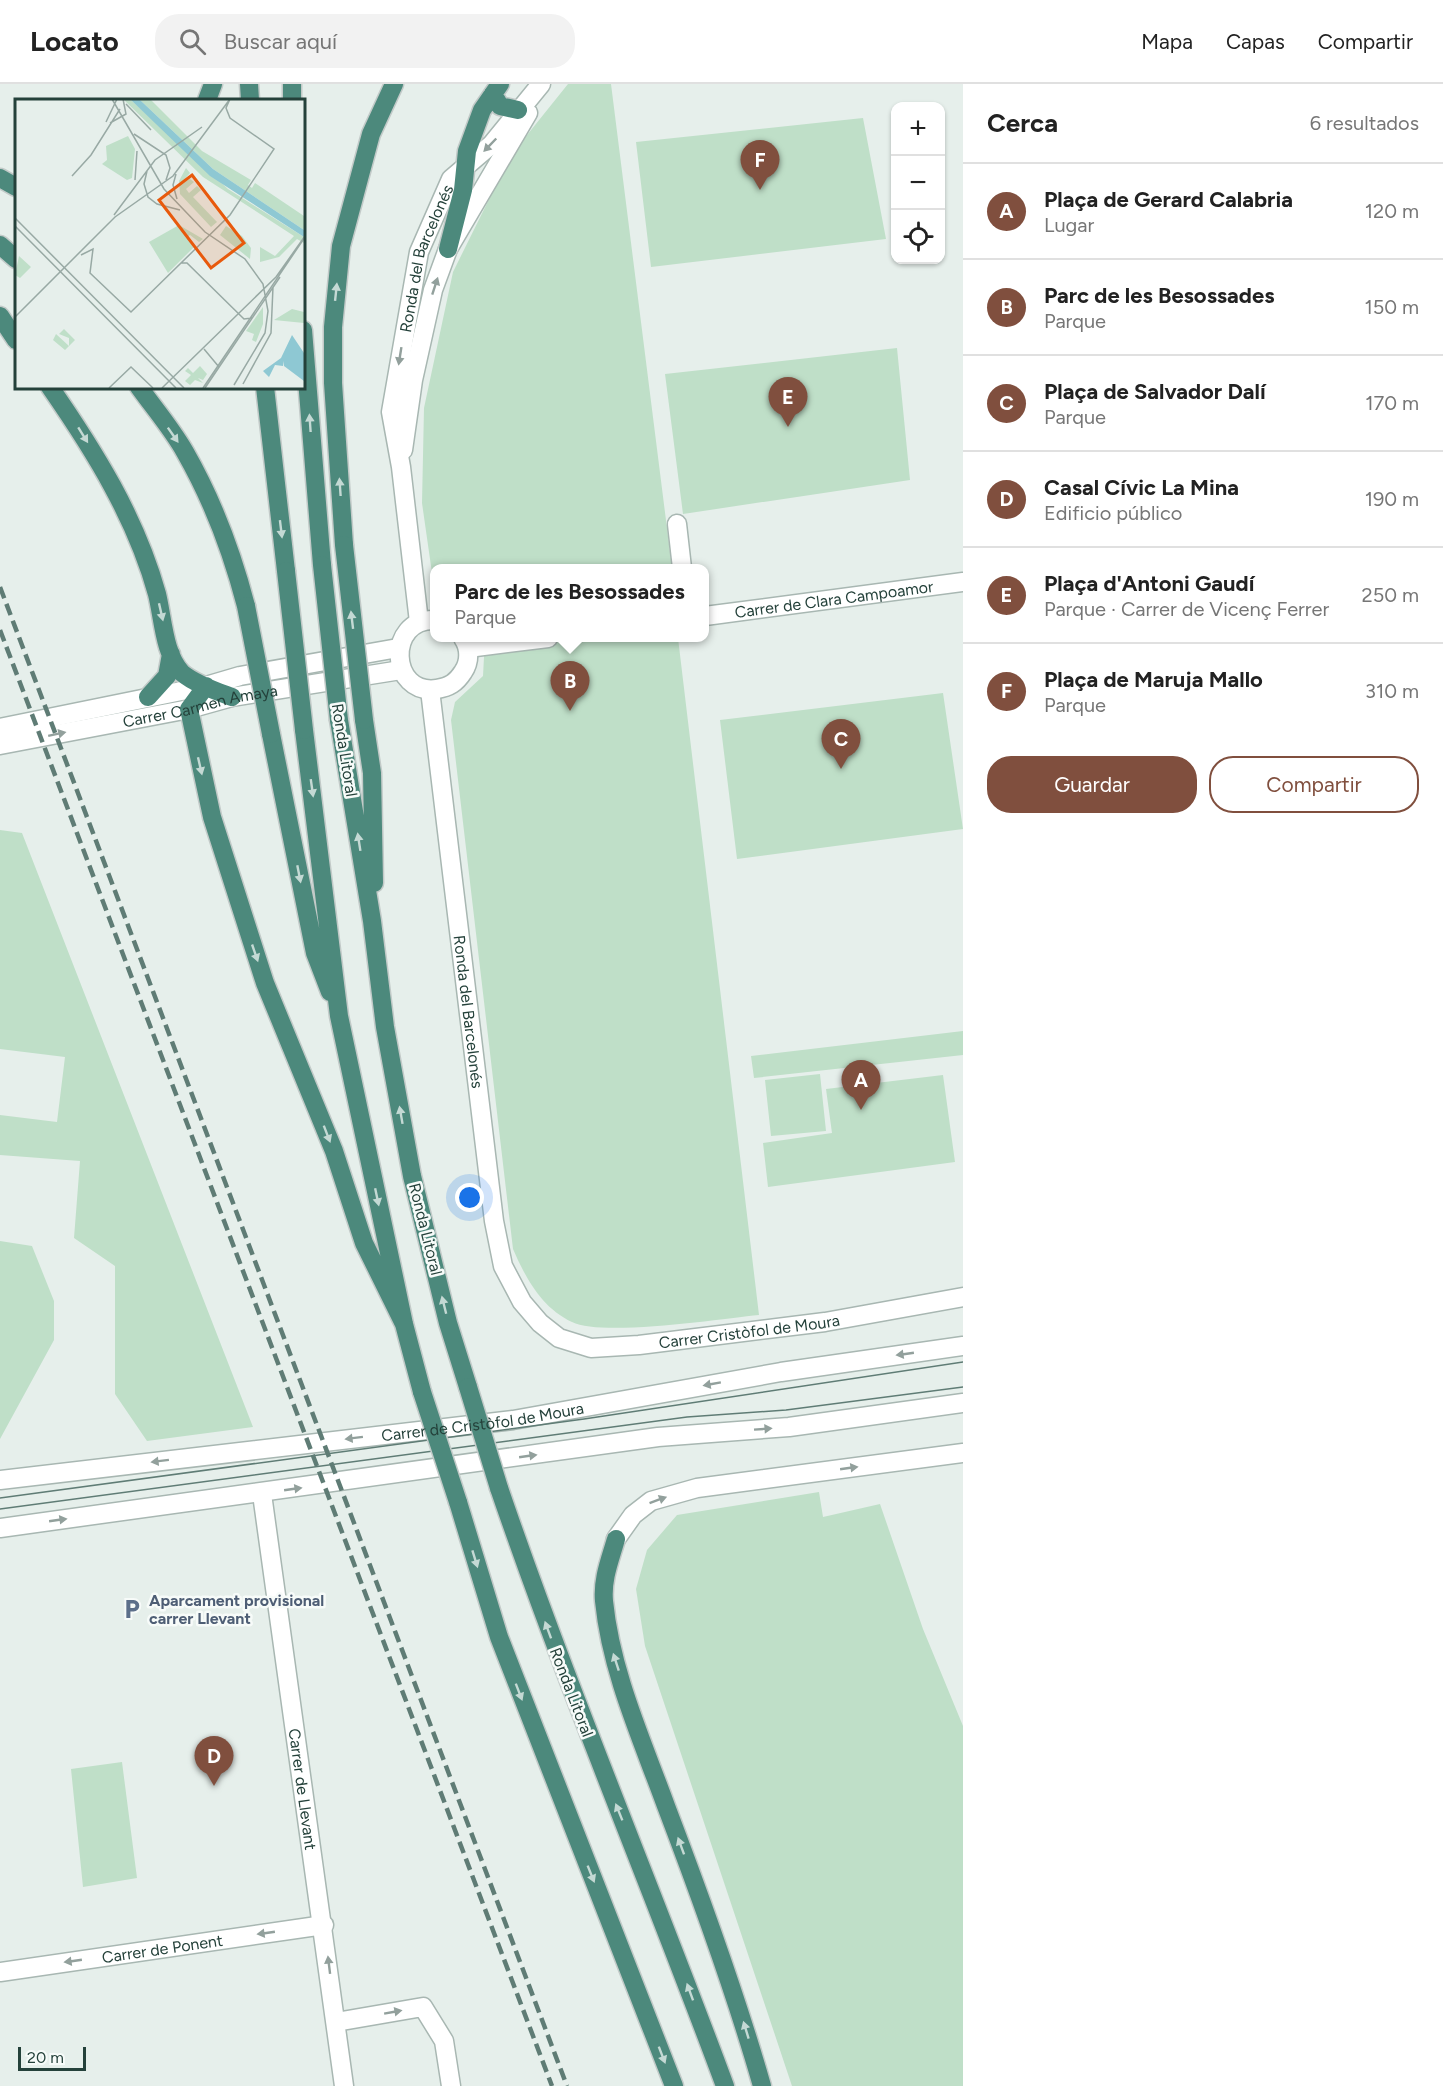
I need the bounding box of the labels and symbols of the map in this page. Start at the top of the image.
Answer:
inset map [15,99,304,388]
one-way arrow [483,137,497,152]
pin: F [740,141,780,190]
street label: Ronda del Barcelonés [396,182,457,334]
one-way arrow [431,277,440,295]
one-way arrow [332,283,341,302]
one-way arrow [395,346,404,365]
pin: E [768,378,808,427]
one-way arrow [305,414,315,433]
one-way arrow [167,426,179,442]
one-way arrow [77,427,88,443]
one-way arrow [335,477,345,496]
one-way arrow [276,519,286,538]
street label: Carrer de Clara Campoamor [733,577,935,622]
one-way arrow [157,603,167,622]
one-way arrow [348,610,357,629]
pin: B [550,662,590,711]
street label: Carrer Carmen Amaya [121,681,279,731]
street label: Ronda Litoral [328,702,361,798]
pin: C [822,720,860,769]
one-way arrow [48,728,67,738]
one-way arrow [196,757,206,775]
one-way arrow [307,779,316,798]
one-way arrow [355,832,364,851]
one-way arrow [295,864,304,883]
street label: Ronda del Barcelonés [450,934,487,1089]
one-way arrow [251,944,261,962]
pin: A [842,1060,880,1110]
one-way arrow [396,1105,405,1124]
one-way arrow [323,1125,333,1143]
street label: Ronda Litoral [405,1181,446,1277]
your location [455,1183,484,1212]
one-way arrow [373,1188,382,1207]
one-way arrow [439,1295,449,1314]
street label: Carrer Cristòfol de Moura [658,1311,841,1352]
one-way arrow [895,1349,914,1358]
one-way arrow [703,1380,722,1389]
street label: Carrer de Cristòfol de Moura [380,1399,585,1445]
one-way arrow [753,1424,772,1434]
one-way arrow [344,1434,363,1443]
one-way arrow [518,1451,537,1460]
one-way arrow [151,1457,170,1466]
one-way arrow [840,1464,859,1473]
one-way arrow [284,1485,303,1494]
one-way arrow [649,1495,667,1505]
one-way arrow [49,1516,68,1525]
one-way arrow [471,1550,480,1568]
place label: Aparcament provisional carrer Llevant [149,1591,324,1628]
parking icon: Aparcament provisional carrer Llevant [120,1597,144,1621]
one-way arrow [543,1621,553,1639]
street label: Ronda Litoral [546,1645,597,1740]
one-way arrow [611,1653,620,1671]
one-way arrow [515,1683,524,1701]
street label: Carrer de Llevant [285,1727,320,1851]
pin: D [194,1736,234,1786]
one-way arrow [614,1803,623,1821]
one-way arrow [676,1837,686,1855]
one-way arrow [586,1865,596,1883]
one-way arrow [256,1929,275,1938]
street label: Carrer de Ponent [101,1931,224,1967]
one-way arrow [324,1956,334,1975]
one-way arrow [63,1957,82,1966]
one-way arrow [685,1983,695,2001]
one-way arrow [384,2008,403,2017]
one-way arrow [741,2021,750,2039]
scale bar [18,2044,86,2072]
one-way arrow [658,2046,667,2064]

